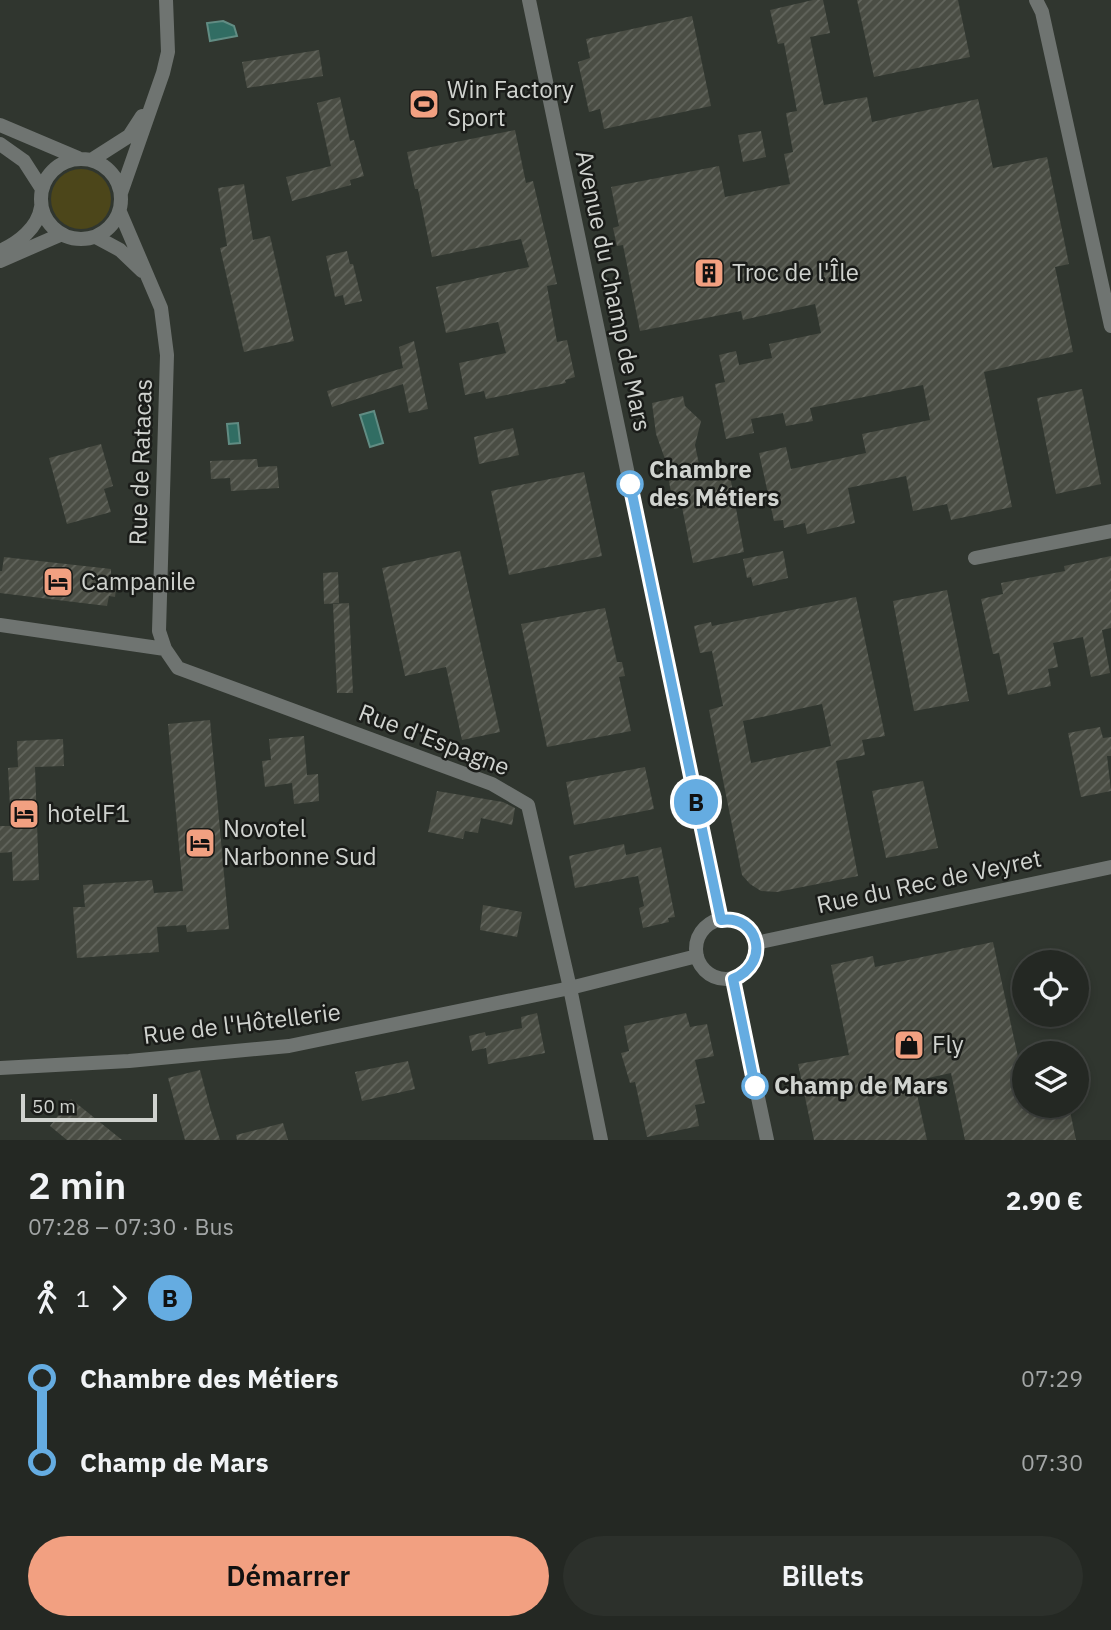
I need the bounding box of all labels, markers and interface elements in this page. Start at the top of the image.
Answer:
place label: Win Factory Sport [447,73,574,133]
sports icon: Win Factory Sport [407,87,441,121]
street label: Avenue du Champ de Mars [569,147,659,434]
building icon: Troc de l'Île [692,256,726,290]
place label: Troc de l'Île [732,256,859,288]
street label: Rue de Ratacas [121,378,159,546]
place label: Chambre des Métiers [649,453,779,513]
marker: Chambre des Métiers [617,471,643,497]
hotel icon: Campanile [41,565,75,599]
place label: Campanile [81,565,196,597]
street label: Rue d'Espagne [354,696,515,783]
line badge: B [673,779,719,825]
text: B [688,786,704,818]
hotel icon: hotelF1 [7,797,41,831]
place label: hotelF1 [47,797,130,829]
place label: Novotel Narbonne Sud [223,812,377,872]
hotel icon: Novotel Narbonne Sud [183,826,217,860]
street label: Rue du Rec de Veyret [813,842,1044,920]
map controls [1012,950,1089,1118]
button: locate [1012,950,1089,1027]
street label: Rue de l'Hôtellerie [141,995,343,1051]
shop icon: Fly [892,1028,926,1062]
place label: Fly [932,1028,964,1060]
button: layers [1012,1041,1089,1118]
place label: Champ de Mars [774,1069,948,1101]
marker: Champ de Mars [742,1073,768,1099]
scale bar [21,1091,158,1123]
text: 50 m [32,1094,76,1118]
text: 2 min [28,1160,126,1209]
text: 2.90 € [1006,1183,1083,1217]
text: 07:28 – 07:30 · Bus [28,1211,234,1241]
icon: walk [28,1279,66,1317]
icon: forward [100,1279,138,1317]
text: B [162,1282,178,1314]
text: 1 [76,1283,90,1313]
text: Chambre des Métiers [80,1361,339,1395]
text: 07:29 [1021,1363,1083,1393]
text: Champ de Mars [80,1445,269,1479]
text: 07:30 [1021,1447,1083,1477]
button: Démarrer [28,1536,549,1616]
button: Billets [563,1536,1083,1616]

